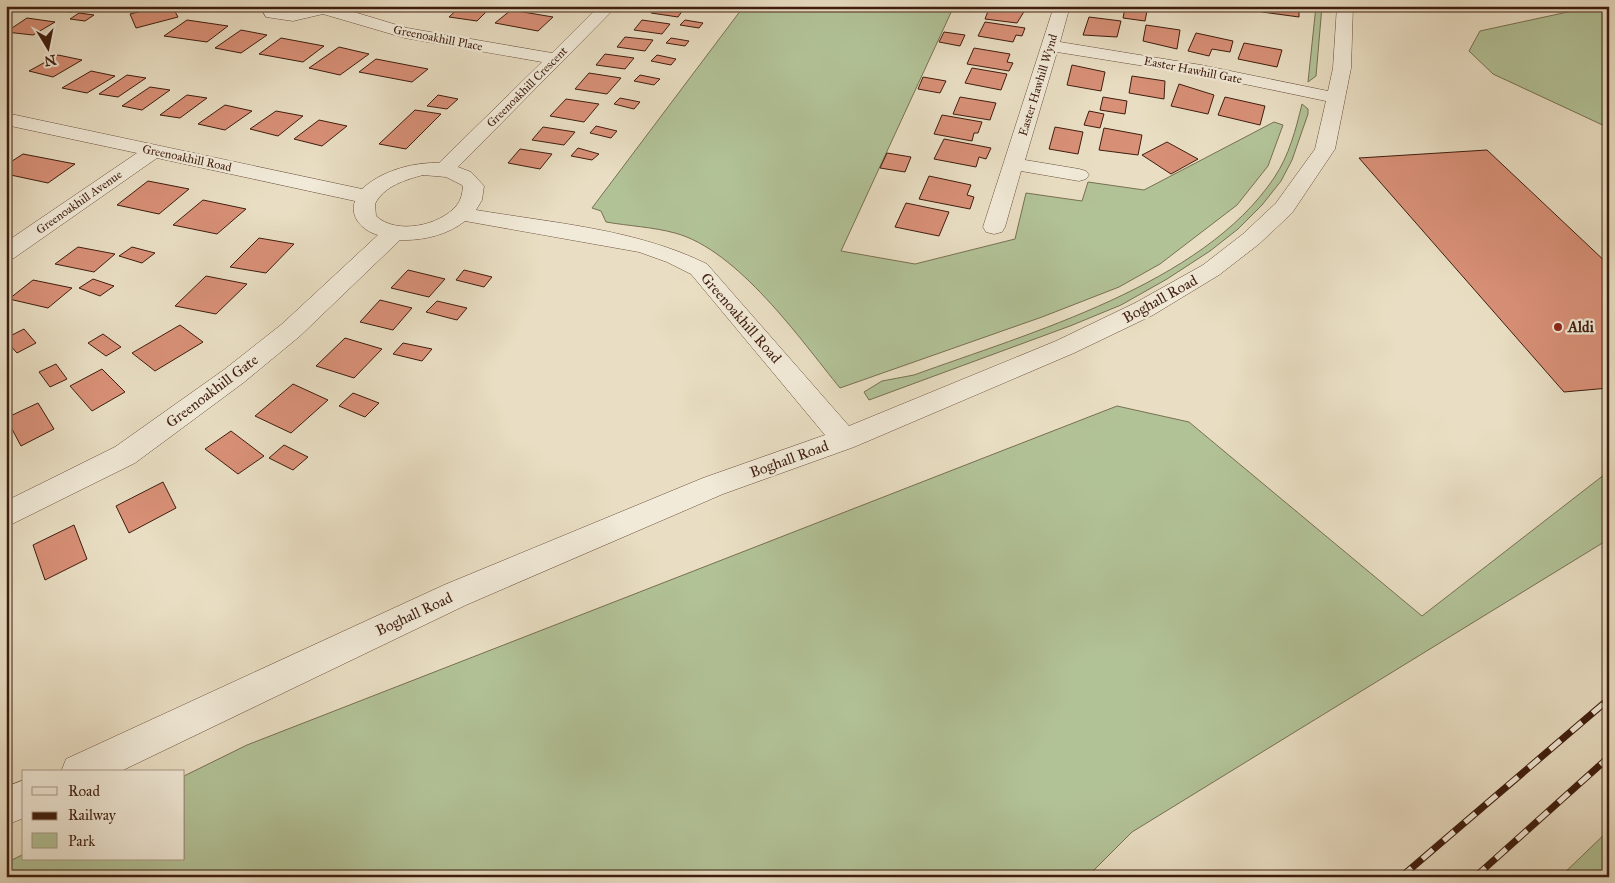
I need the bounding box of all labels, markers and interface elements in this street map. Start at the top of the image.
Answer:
north arrow [22,22,72,72]
street label: Greenoakhill Place [392,22,484,54]
street label: Easter Hawhill Wynd [1016,32,1060,138]
street label: Greenoakhill Crescent [484,43,571,130]
text: N [43,51,57,70]
street label: Easter Hawhill Gate [1143,54,1243,86]
street label: Greenoakhill Road [141,142,233,174]
street label: Greenoakhill Avenue [33,167,125,237]
street label: Greenoakhill Road [697,269,785,367]
street label: Boghall Road [1120,271,1201,327]
place label: Aldi [1567,318,1595,336]
marker: Aldi [1552,321,1564,333]
street label: Greenoakhill Gate [162,350,262,432]
street label: Boghall Road [747,436,831,482]
street label: Boghall Road [373,588,456,640]
legend [22,770,185,860]
text: Road [68,782,100,800]
text: Railway [68,806,117,824]
text: Park [68,832,95,850]

